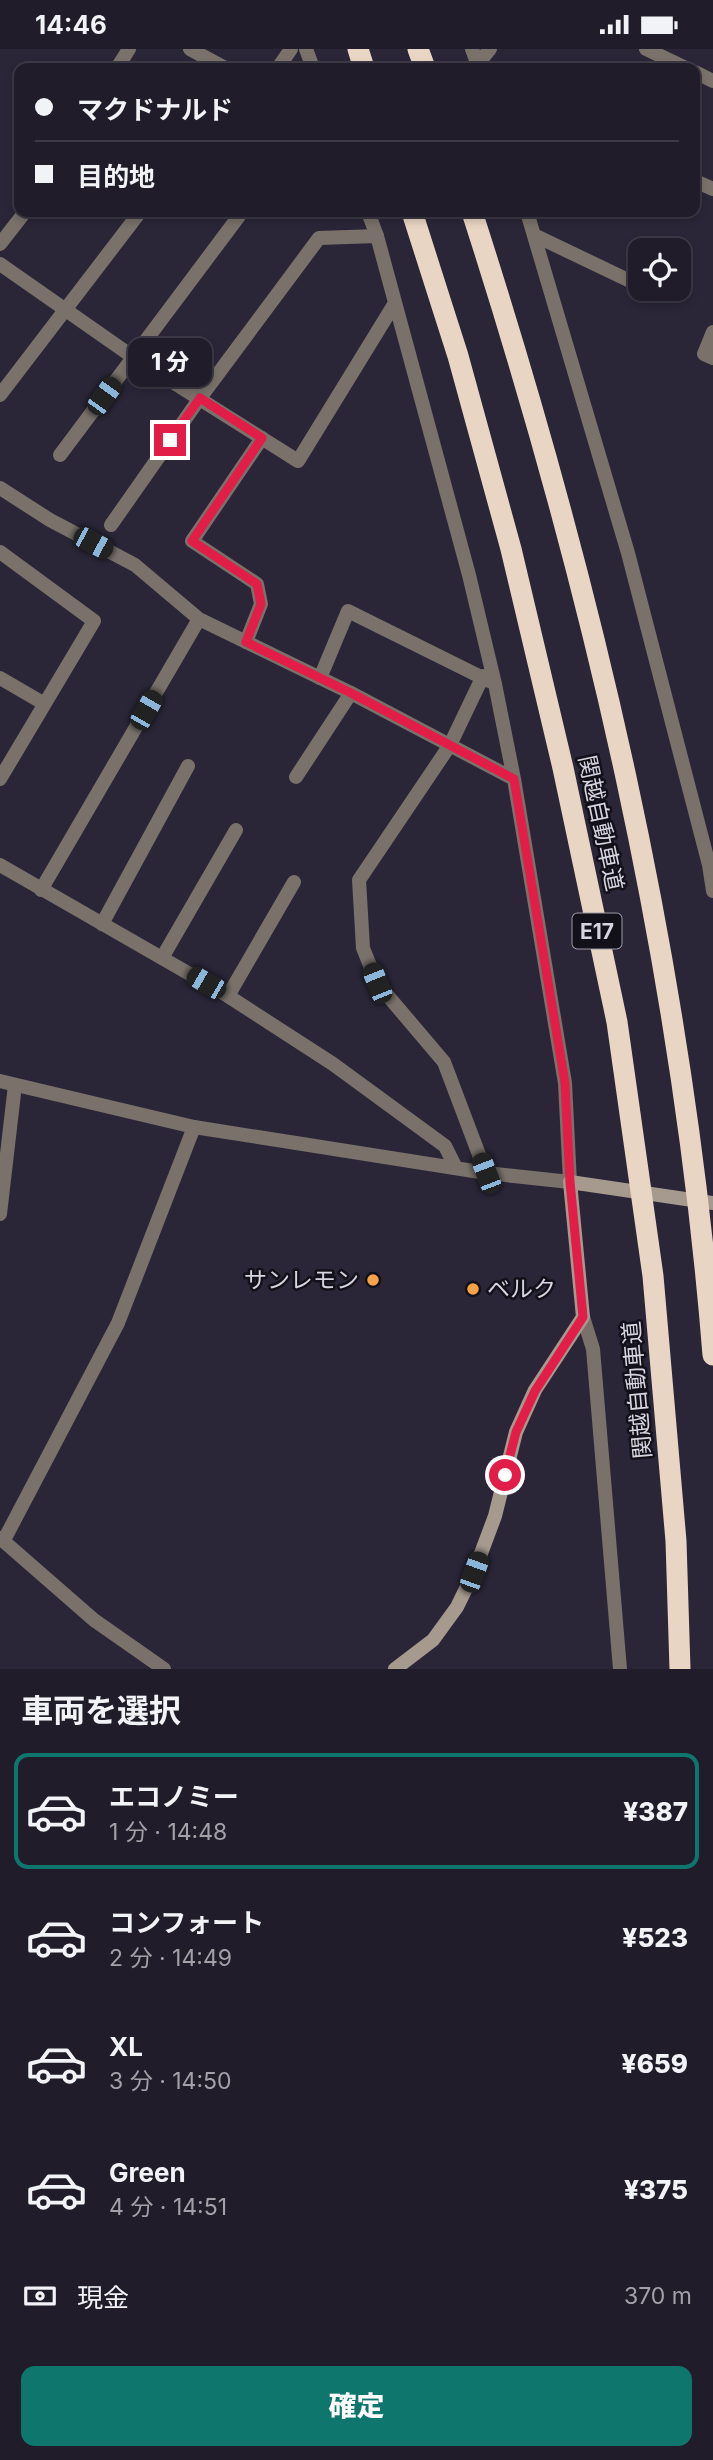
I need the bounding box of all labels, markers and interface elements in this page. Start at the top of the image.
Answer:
text: 14:46 [35,9,107,40]
text: マクドナルド [77,94,233,125]
text: 目的地 [77,161,155,192]
map controls [628,238,691,301]
button: locate [628,238,691,301]
callout: 1 分 [128,339,212,387]
text: 1 分 [151,348,189,376]
car [84,373,125,419]
route end [154,424,186,456]
car [70,524,117,562]
car [127,687,166,733]
street label: 関越自動車道 [573,753,629,893]
road number: E17 [572,913,622,949]
car [360,960,395,1006]
car [183,963,230,1003]
car [469,1150,504,1196]
place label: サンレモン [244,1266,359,1294]
marker: サンレモン [365,1272,381,1288]
place label: ベルク [487,1275,556,1303]
marker: ベルク [465,1281,481,1297]
street label: 関越自動車道 [617,1320,657,1460]
route start [489,1459,521,1491]
car [457,1549,492,1595]
text: 車両を選択 [21,1691,181,1730]
icon: car [25,1780,88,1843]
text: エコノミー [109,1781,239,1812]
text: ¥387 [623,1796,688,1827]
text: 1 分 · 14:48 [109,1818,227,1846]
icon: car [25,1906,88,1969]
text: コンフォート [109,1907,264,1938]
text: ¥523 [622,1922,688,1953]
text: 2 分 · 14:49 [109,1944,232,1972]
text: XL [109,2031,143,2062]
icon: car [25,2032,88,2095]
text: ¥659 [622,2048,688,2079]
text: 3 分 · 14:50 [109,2067,232,2095]
text: Green [109,2157,186,2188]
icon: car [25,2158,88,2221]
text: ¥375 [624,2174,688,2205]
text: 4 分 · 14:51 [109,2193,227,2221]
icon: cash [21,2277,59,2315]
text: 現金 [77,2282,129,2313]
text: 370 m [624,2282,692,2310]
button: 確定 [21,2366,692,2446]

